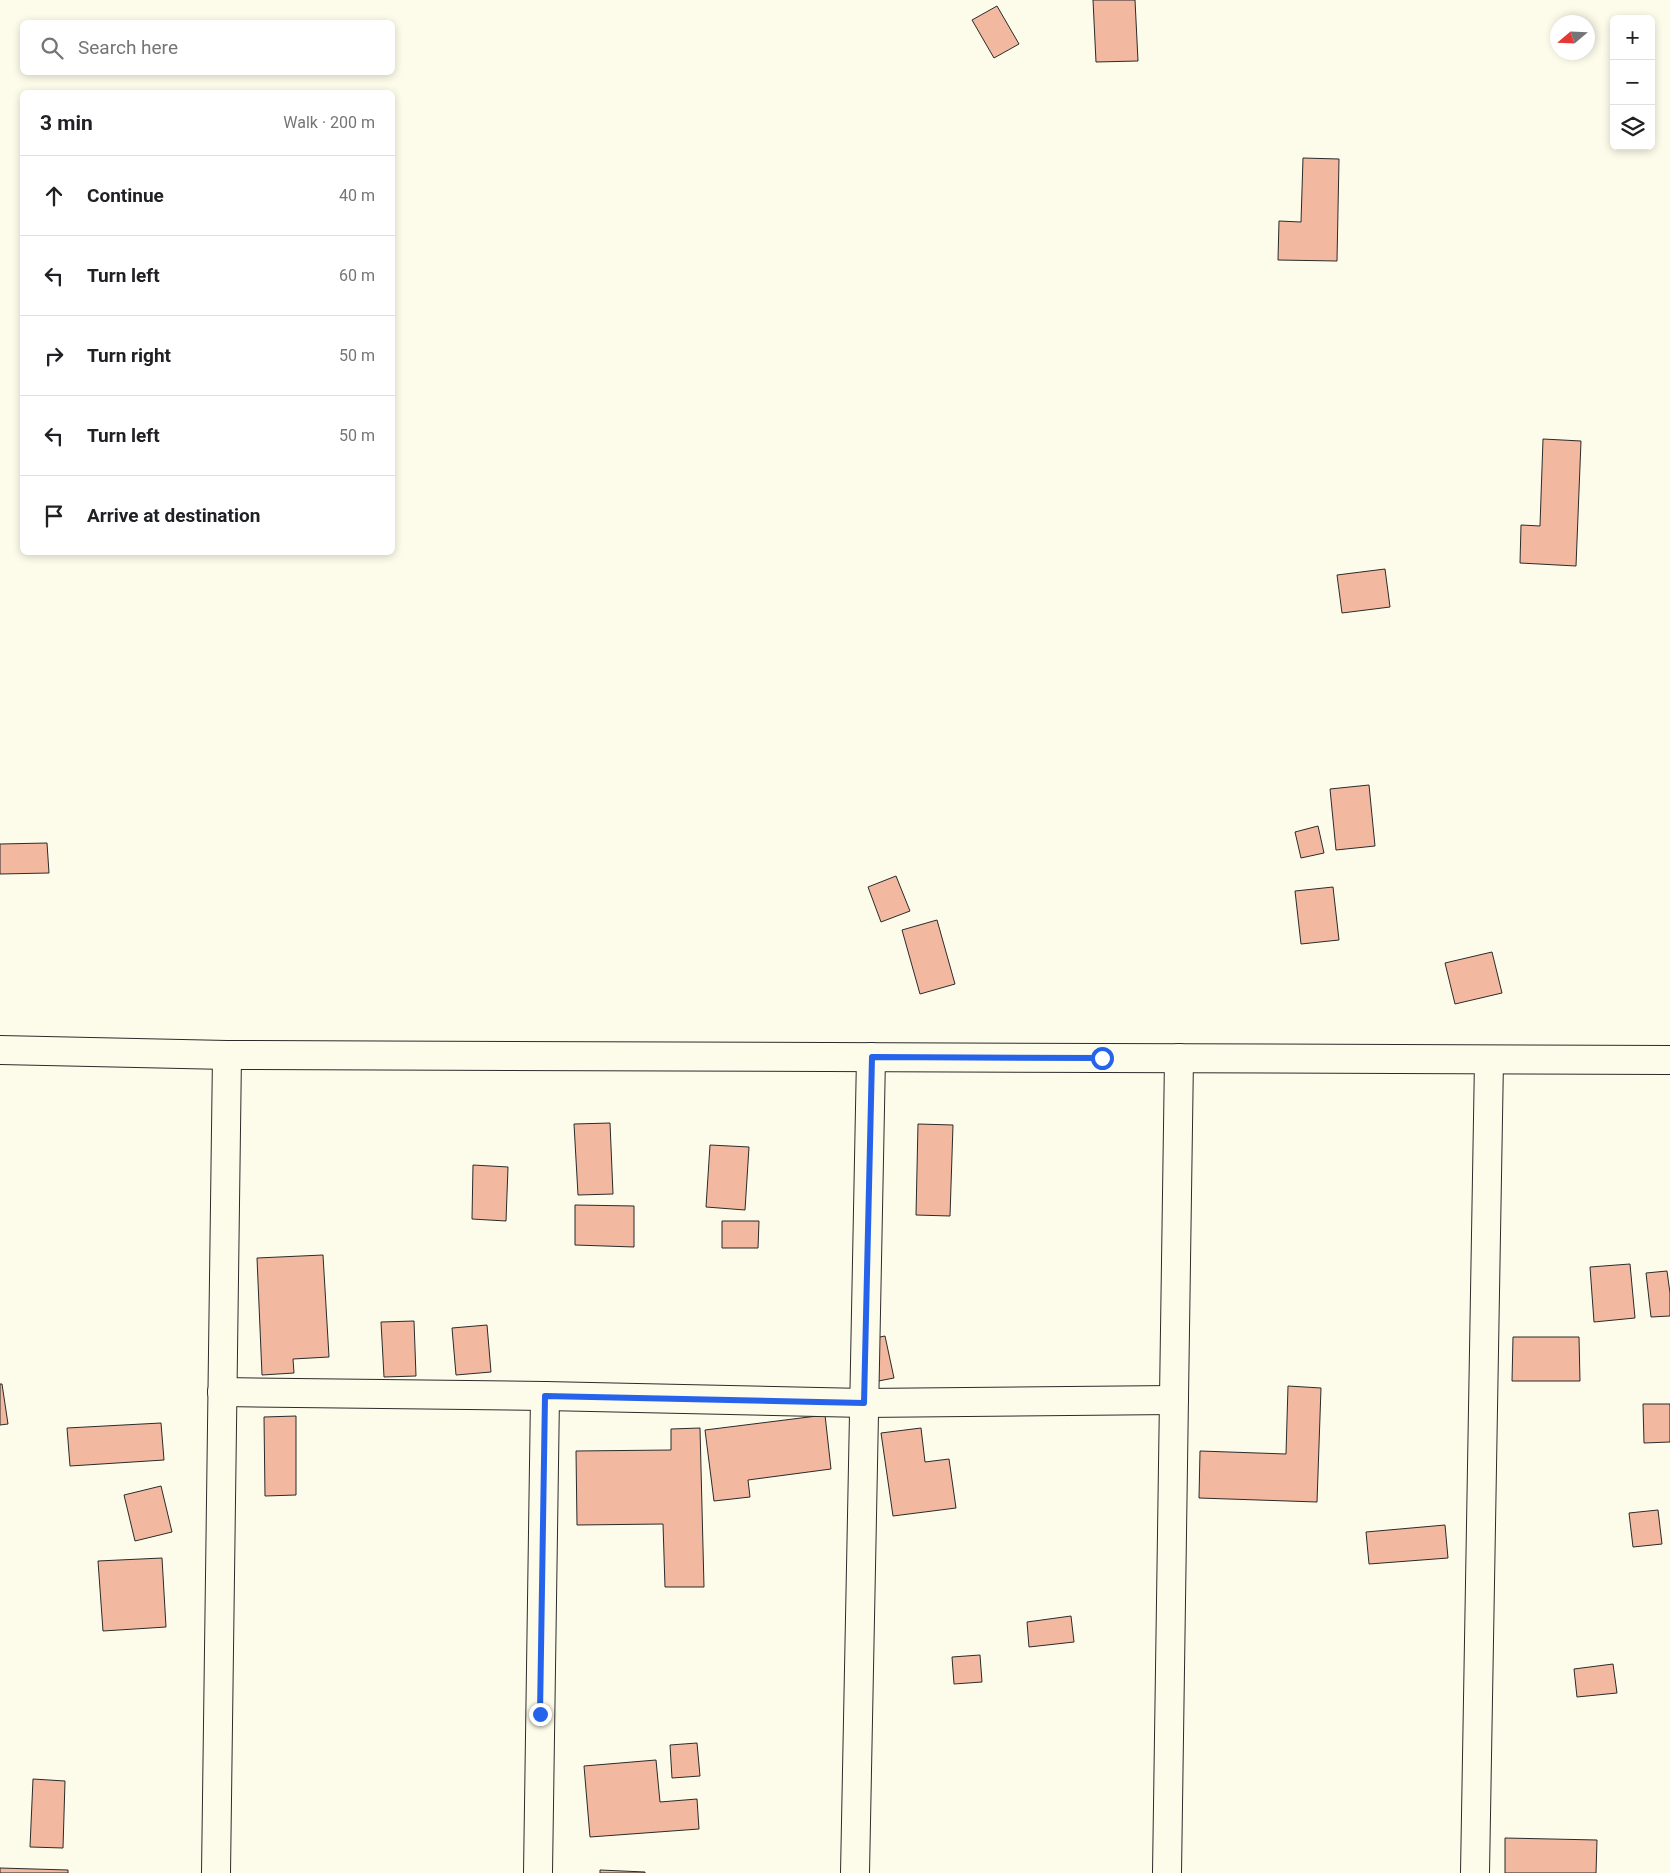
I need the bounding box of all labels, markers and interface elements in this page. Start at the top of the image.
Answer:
north arrow [1550,15,1595,60]
map controls [1610,15,1655,150]
button: + [1610,15,1655,60]
search box [20,20,395,75]
icon: search [38,34,66,62]
text: Search here [78,36,178,59]
button: − [1610,60,1655,105]
button: layers [1610,105,1655,150]
text: 3 min [40,111,93,135]
text: Walk · 200 m [283,113,375,132]
icon: ahead [40,182,68,210]
text: Continue [87,184,164,207]
text: 40 m [339,186,375,205]
icon: left [40,262,68,290]
text: Turn left [87,264,160,287]
text: 60 m [339,266,375,285]
icon: right [40,342,68,370]
text: Turn right [87,344,171,367]
text: 50 m [339,346,375,365]
icon: left [40,422,68,450]
text: Turn left [87,424,160,447]
text: 50 m [339,426,375,445]
icon: arrive [40,502,68,530]
text: Arrive at destination [87,504,260,527]
route start [1091,1047,1114,1070]
route end [529,1703,552,1726]

